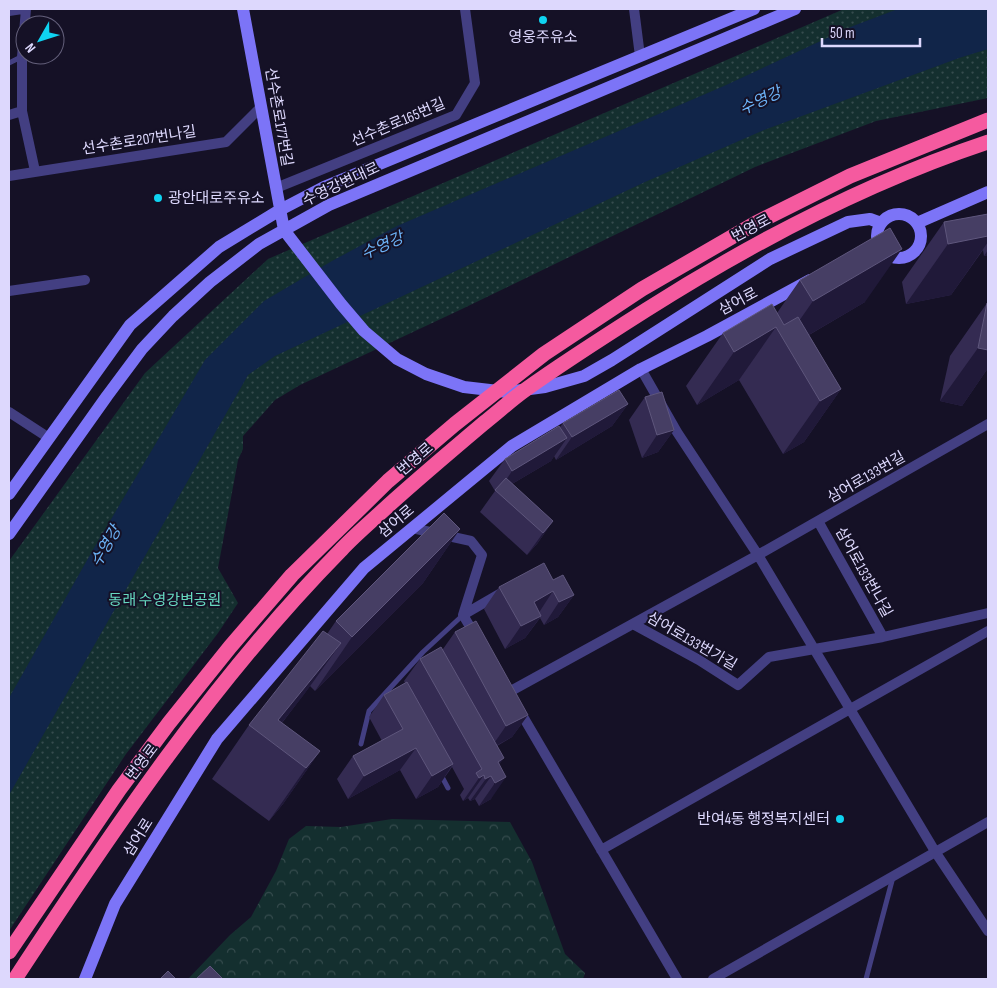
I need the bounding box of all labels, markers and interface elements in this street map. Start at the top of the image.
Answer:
marker: 영웅주유소 [537,14,549,26]
north arrow [15,15,65,65]
scale bar [822,15,920,47]
text: 50 m [830,24,855,43]
place label: 영웅주유소 [508,28,578,47]
text: N [21,40,39,56]
street label: 선수촌로177번길 [260,66,297,168]
water label: 수영강 [737,82,787,120]
street label: 선수촌로165번길 [348,94,448,151]
street label: 선수촌로207번나길 [81,122,198,159]
street label: 수영강변대로 [300,158,383,211]
place label: 광안대로주유소 [168,189,265,208]
marker: 광안대로주유소 [152,192,164,204]
street label: 번영로 [728,210,774,247]
water label: 수영강 [359,228,409,264]
street label: 삼어로 [715,283,761,320]
street label: 번영로 [393,439,437,480]
street label: 삼어로133번길 [824,447,909,507]
street label: 삼어로 [374,501,418,542]
water label: 수영강 [87,521,127,571]
street label: 삼어로133번나길 [831,524,896,621]
park label: 동래 수영강변공원 [109,591,221,610]
street label: 삼어로133번가길 [643,608,740,675]
street label: 번영로 [122,740,162,785]
place label: 반여4동 행정복지센터 [697,810,830,829]
marker: 반여4동 행정복지센터 [834,813,846,825]
street label: 삼어로 [119,815,157,860]

